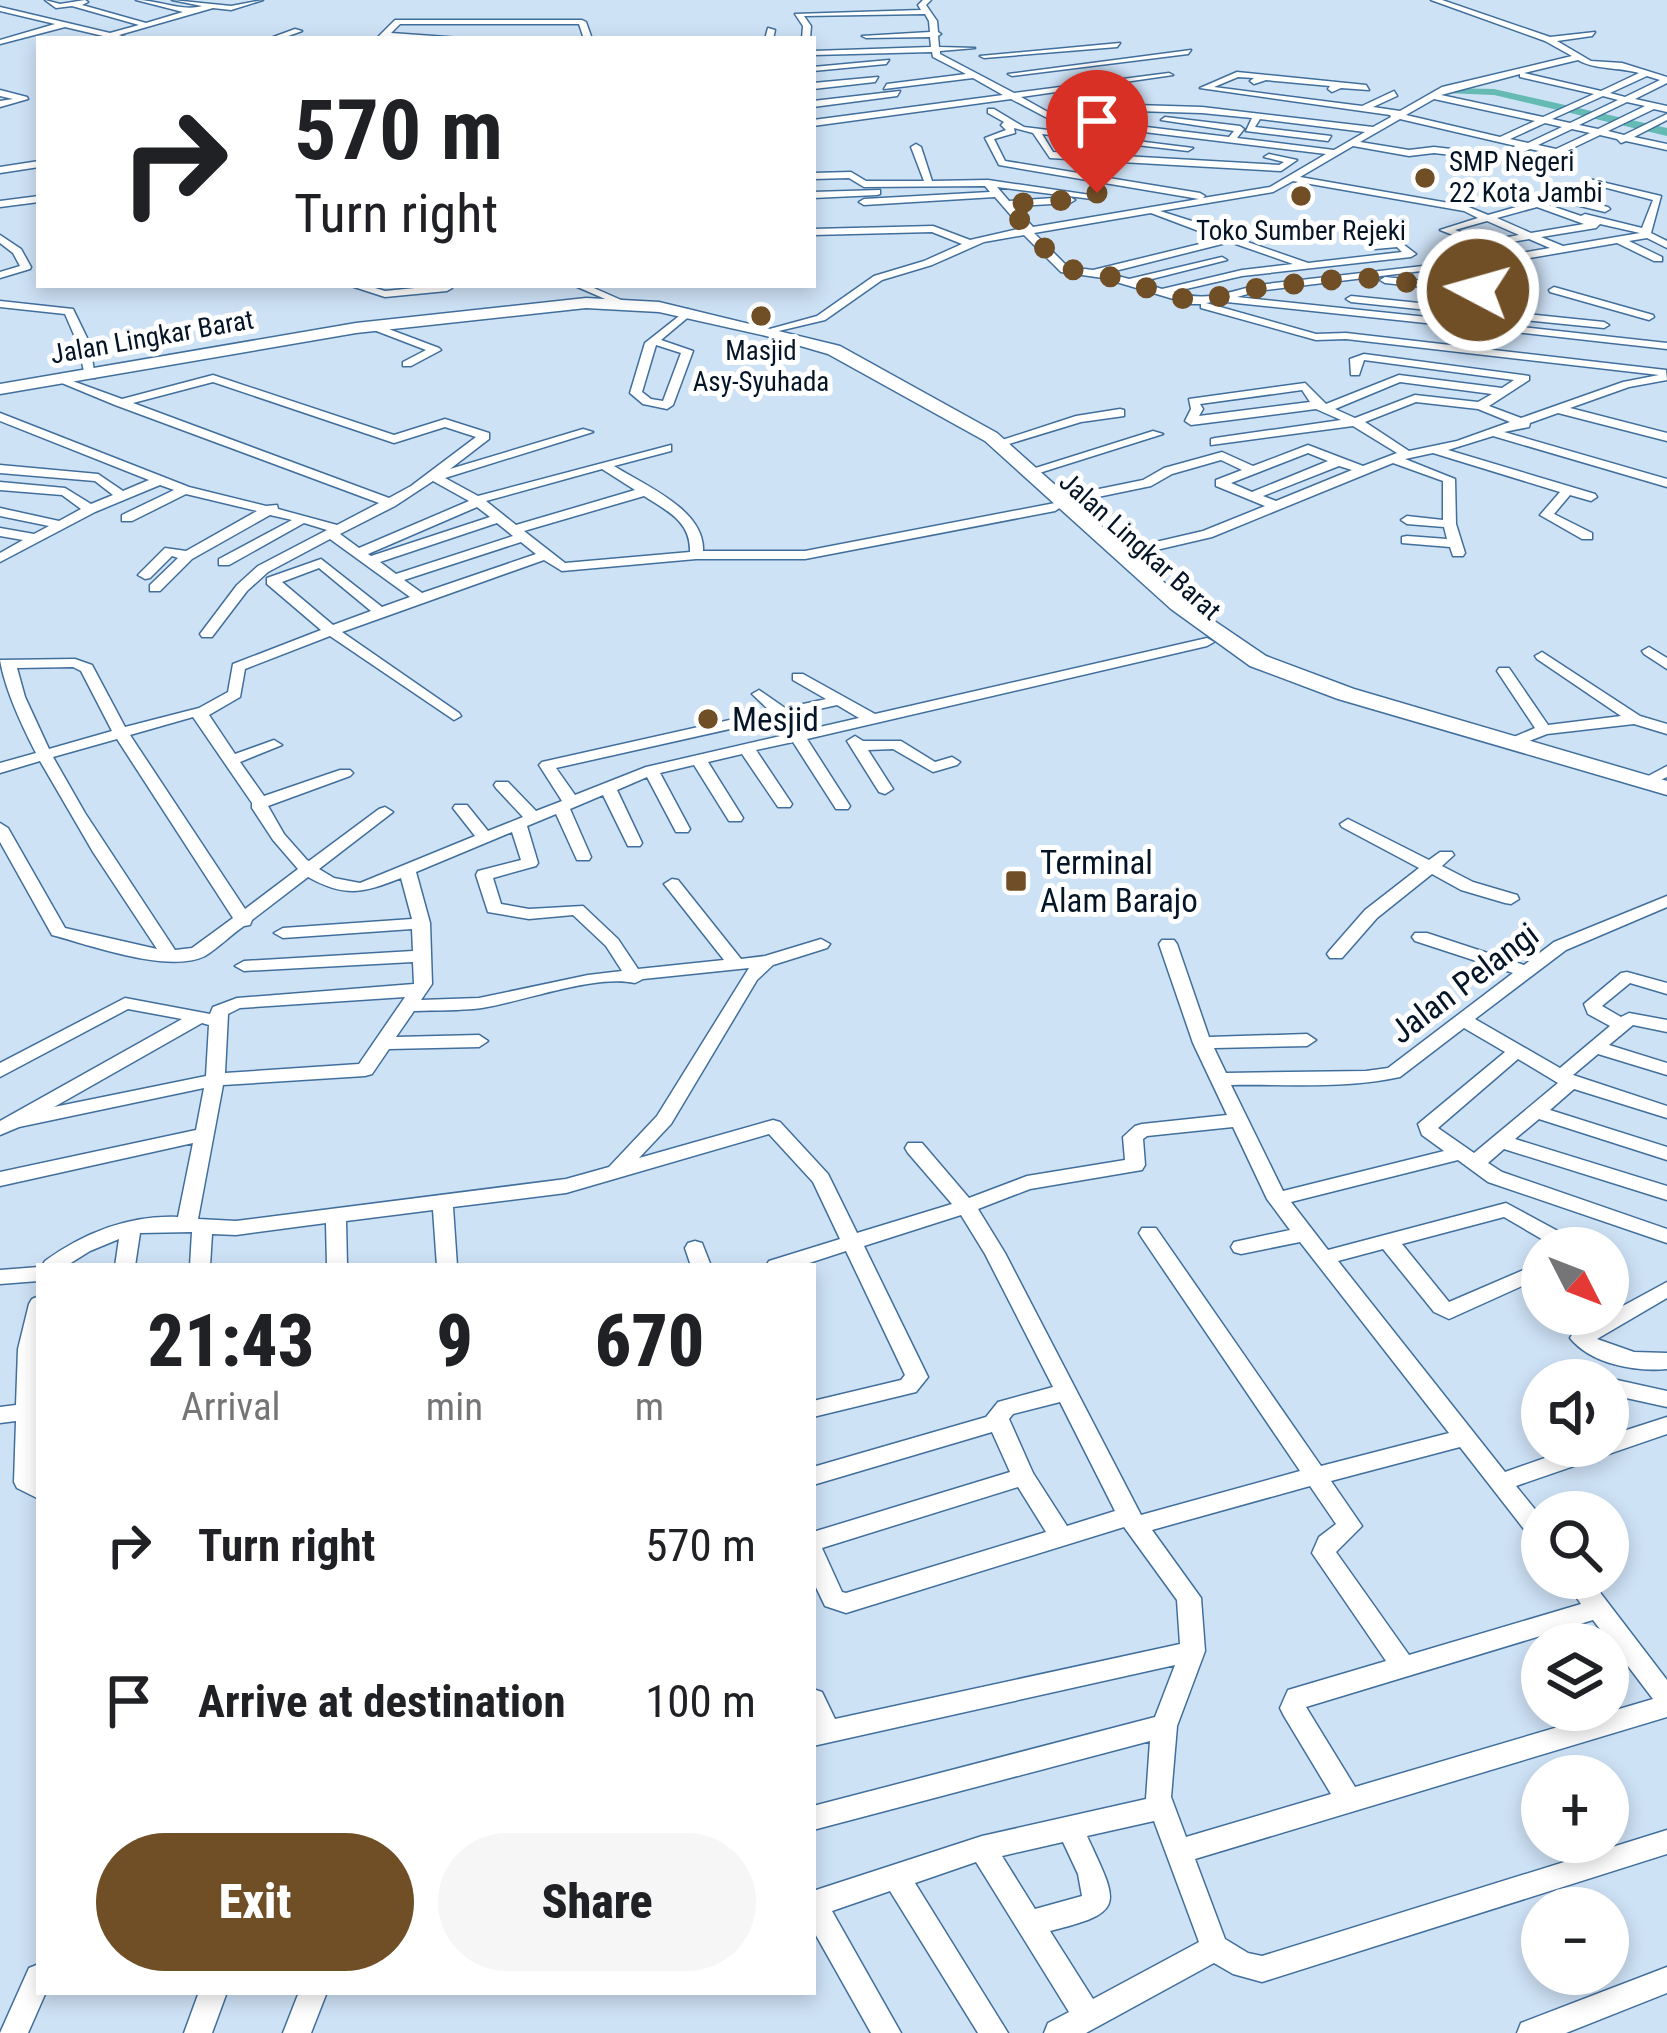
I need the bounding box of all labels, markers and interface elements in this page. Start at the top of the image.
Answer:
pin [1046,70,1148,193]
text: 570 m [294,81,503,180]
icon: right [96,84,252,240]
icon: arrive [1064,88,1130,154]
place label: SMP Negeri 22 Kota Jambi [1449,146,1603,209]
marker: SMP Negeri 22 Kota Jambi [1412,165,1438,191]
text: Turn right [294,182,498,245]
marker: Toko Sumber Rejeki [1288,183,1314,209]
place label: Toko Sumber Rejeki [1196,215,1406,247]
position arrow [1415,227,1541,353]
street label: Jalan Lingkar Barat [48,303,256,371]
marker: Masjid Asy-Syuhada [748,303,774,329]
place label: Masjid Asy-Syuhada [693,335,829,398]
street label: Jalan Lingkar Barat [1053,465,1227,627]
place label: Mesjid [732,700,819,739]
marker: Mesjid [695,706,721,732]
place label: Terminal Alam Barajo [1040,843,1198,920]
marker: Terminal Alam Barajo [1003,868,1029,894]
street label: Jalan Pelangi [1382,915,1546,1051]
north arrow [1521,1227,1629,1335]
map controls [1521,1227,1629,1995]
text: 21:43 [148,1299,314,1384]
text: 9 [436,1299,473,1384]
text: 670 [595,1299,704,1384]
button: sound [1521,1359,1629,1467]
text: Arrival [181,1384,281,1430]
text: min [426,1384,483,1430]
text: m [635,1384,664,1430]
button: search [1521,1491,1629,1599]
icon: right [96,1512,162,1578]
text: Turn right [198,1519,375,1572]
text: 570 m [645,1519,756,1572]
button: layers [1521,1623,1629,1731]
icon: arrive [96,1668,162,1734]
text: Arrive at destination [198,1675,566,1728]
text: 100 m [645,1675,756,1728]
button: + [1521,1755,1629,1863]
button: Exit [96,1833,414,1971]
button: Share [438,1833,756,1971]
button: − [1521,1887,1629,1995]

